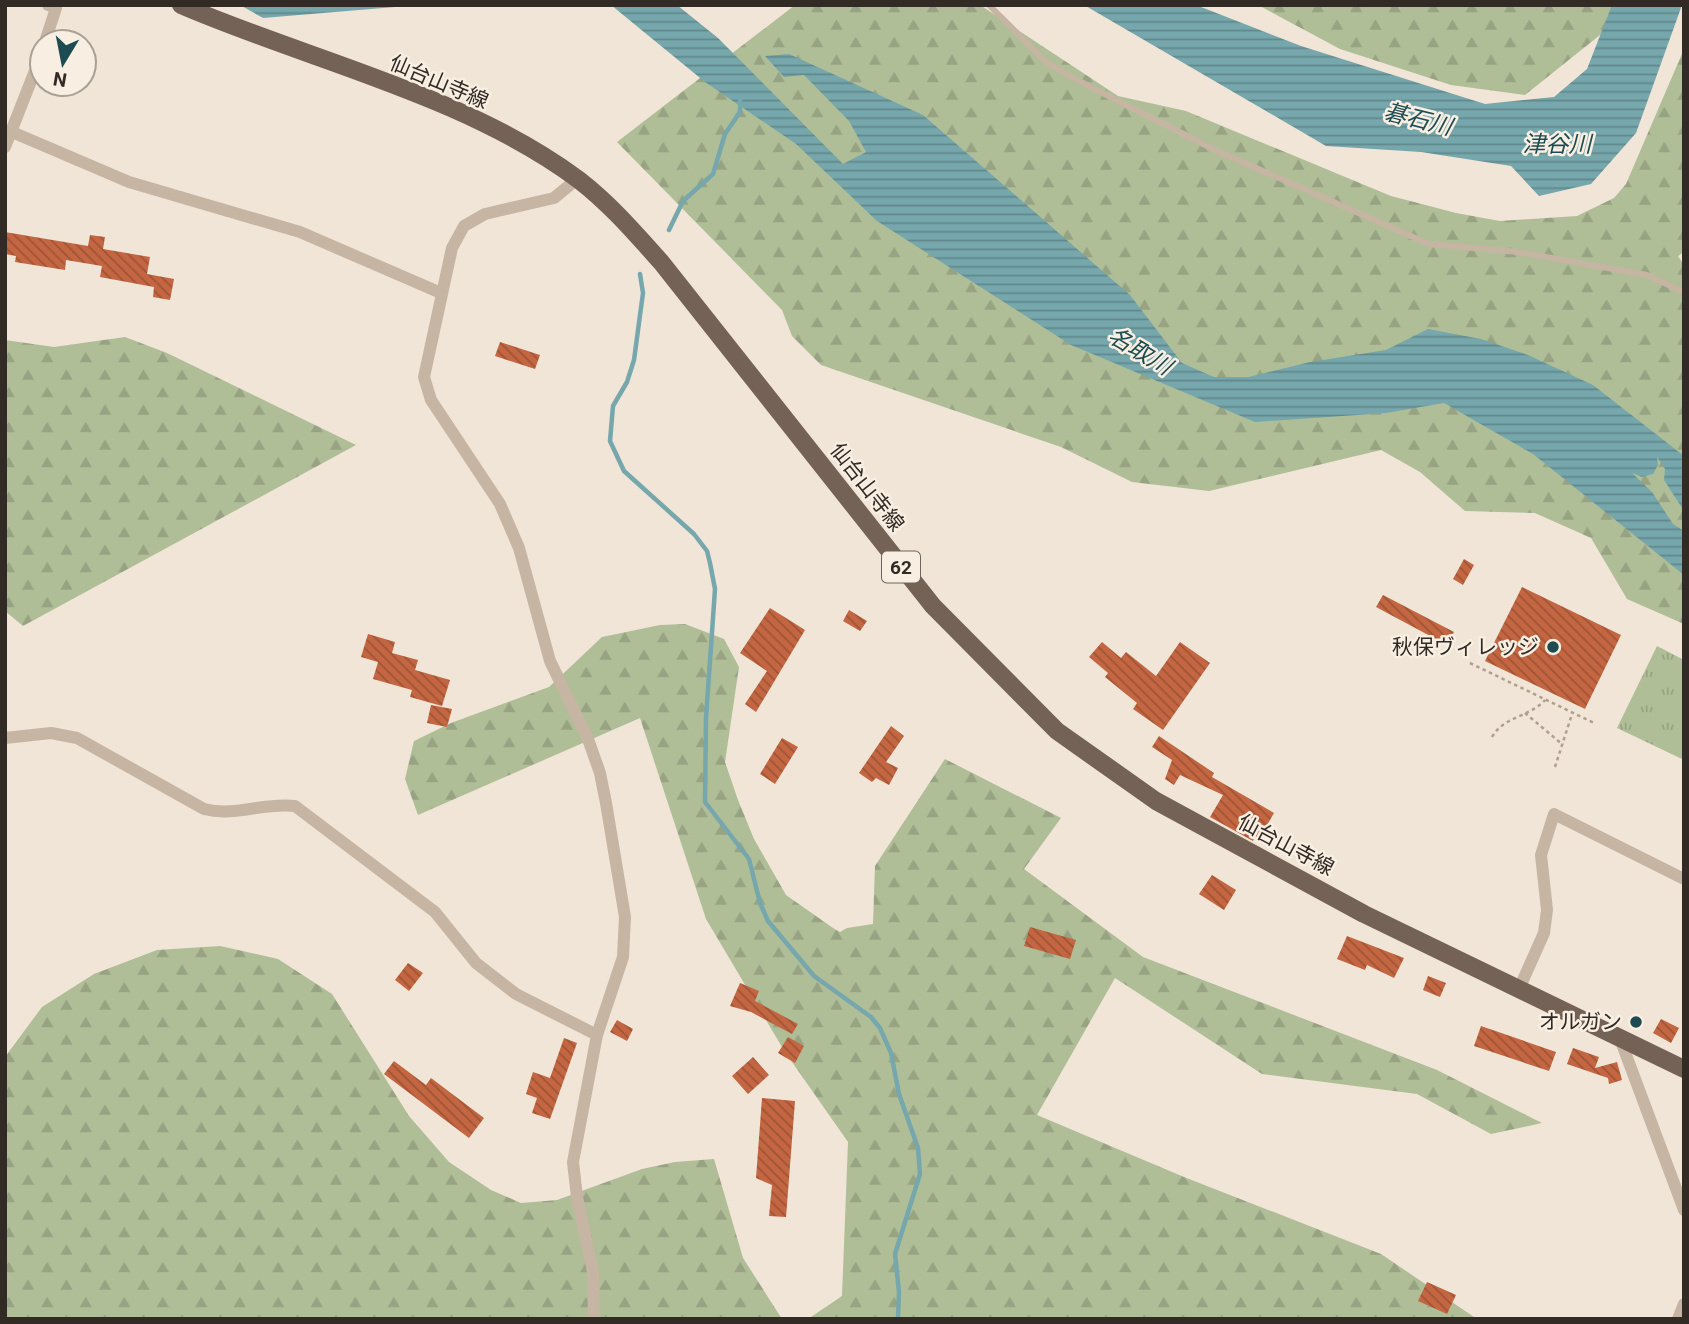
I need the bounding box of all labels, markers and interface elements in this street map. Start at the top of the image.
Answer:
north arrow [28,28,98,98]
street label: 仙台山寺線 [386,50,492,114]
text: N [52,67,69,92]
water label: 碁石川 [1381,98,1458,142]
water label: 津谷川 [1523,131,1595,158]
water label: 名取川 [1103,322,1179,382]
street label: 仙台山寺線 [825,438,909,536]
road number: 62 [882,552,920,582]
place label: 秋保ヴィレッジ [1392,635,1539,659]
marker: 秋保ヴィレッジ [1545,639,1561,655]
street label: 仙台山寺線 [1234,810,1338,880]
place label: オルガン [1539,1010,1622,1034]
marker: オルガン [1628,1014,1644,1030]

